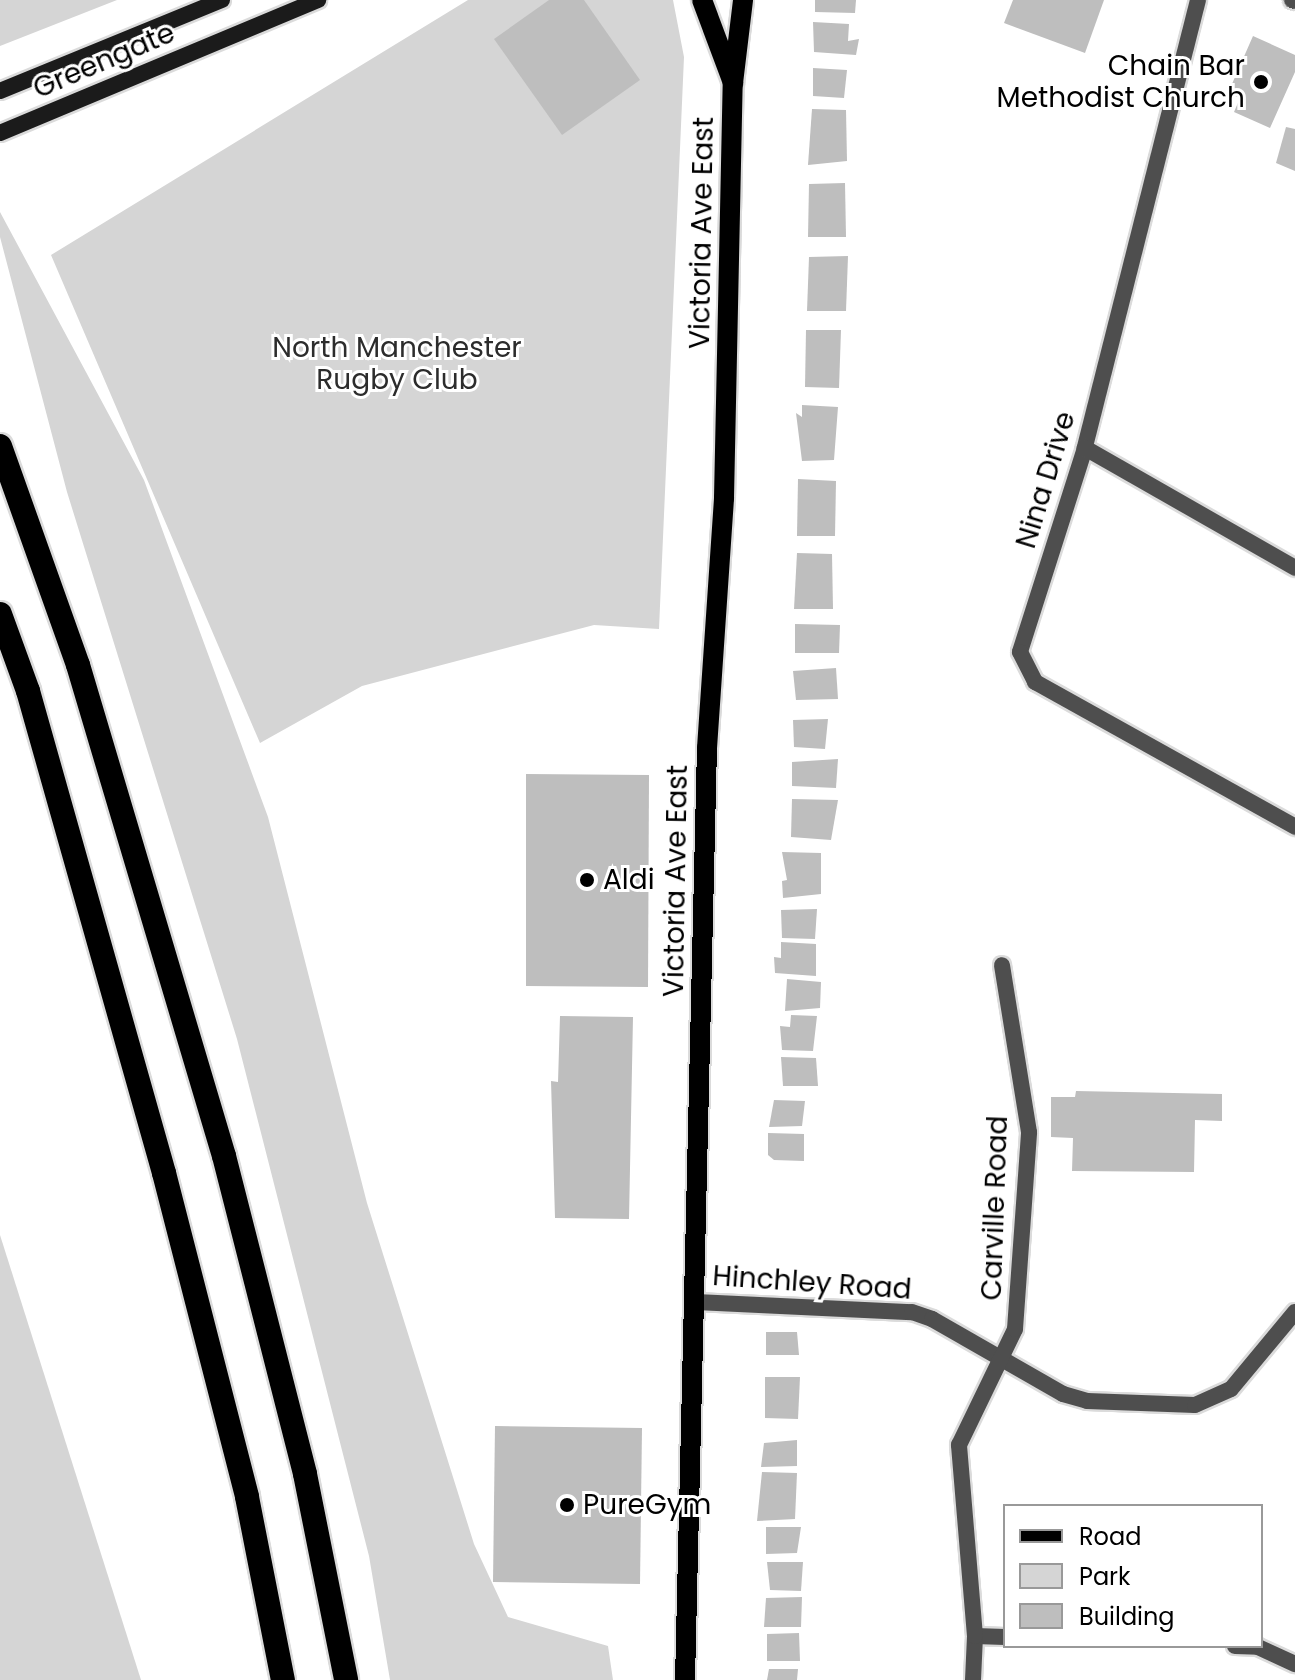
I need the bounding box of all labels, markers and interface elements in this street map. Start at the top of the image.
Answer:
street label: Greengate [28,16,180,106]
place label: Chain Bar Methodist Church [997,49,1245,115]
marker: Chain Bar Methodist Church [1252,73,1270,91]
street label: Victoria Ave East [683,117,721,349]
park label: North Manchester Rugby Club [272,331,522,397]
street label: Nina Drive [1009,408,1083,552]
street label: Victoria Ave East [657,765,695,997]
place label: Aldi [603,863,655,897]
marker: Aldi [578,871,596,889]
street label: Carville Road [975,1115,1015,1301]
street label: Hinchley Road [711,1259,913,1307]
place label: PureGym [583,1488,711,1522]
marker: PureGym [558,1496,576,1514]
legend [1003,1504,1263,1648]
text: Road [1079,1520,1141,1553]
text: Park [1079,1560,1130,1593]
text: Building [1079,1600,1175,1633]

